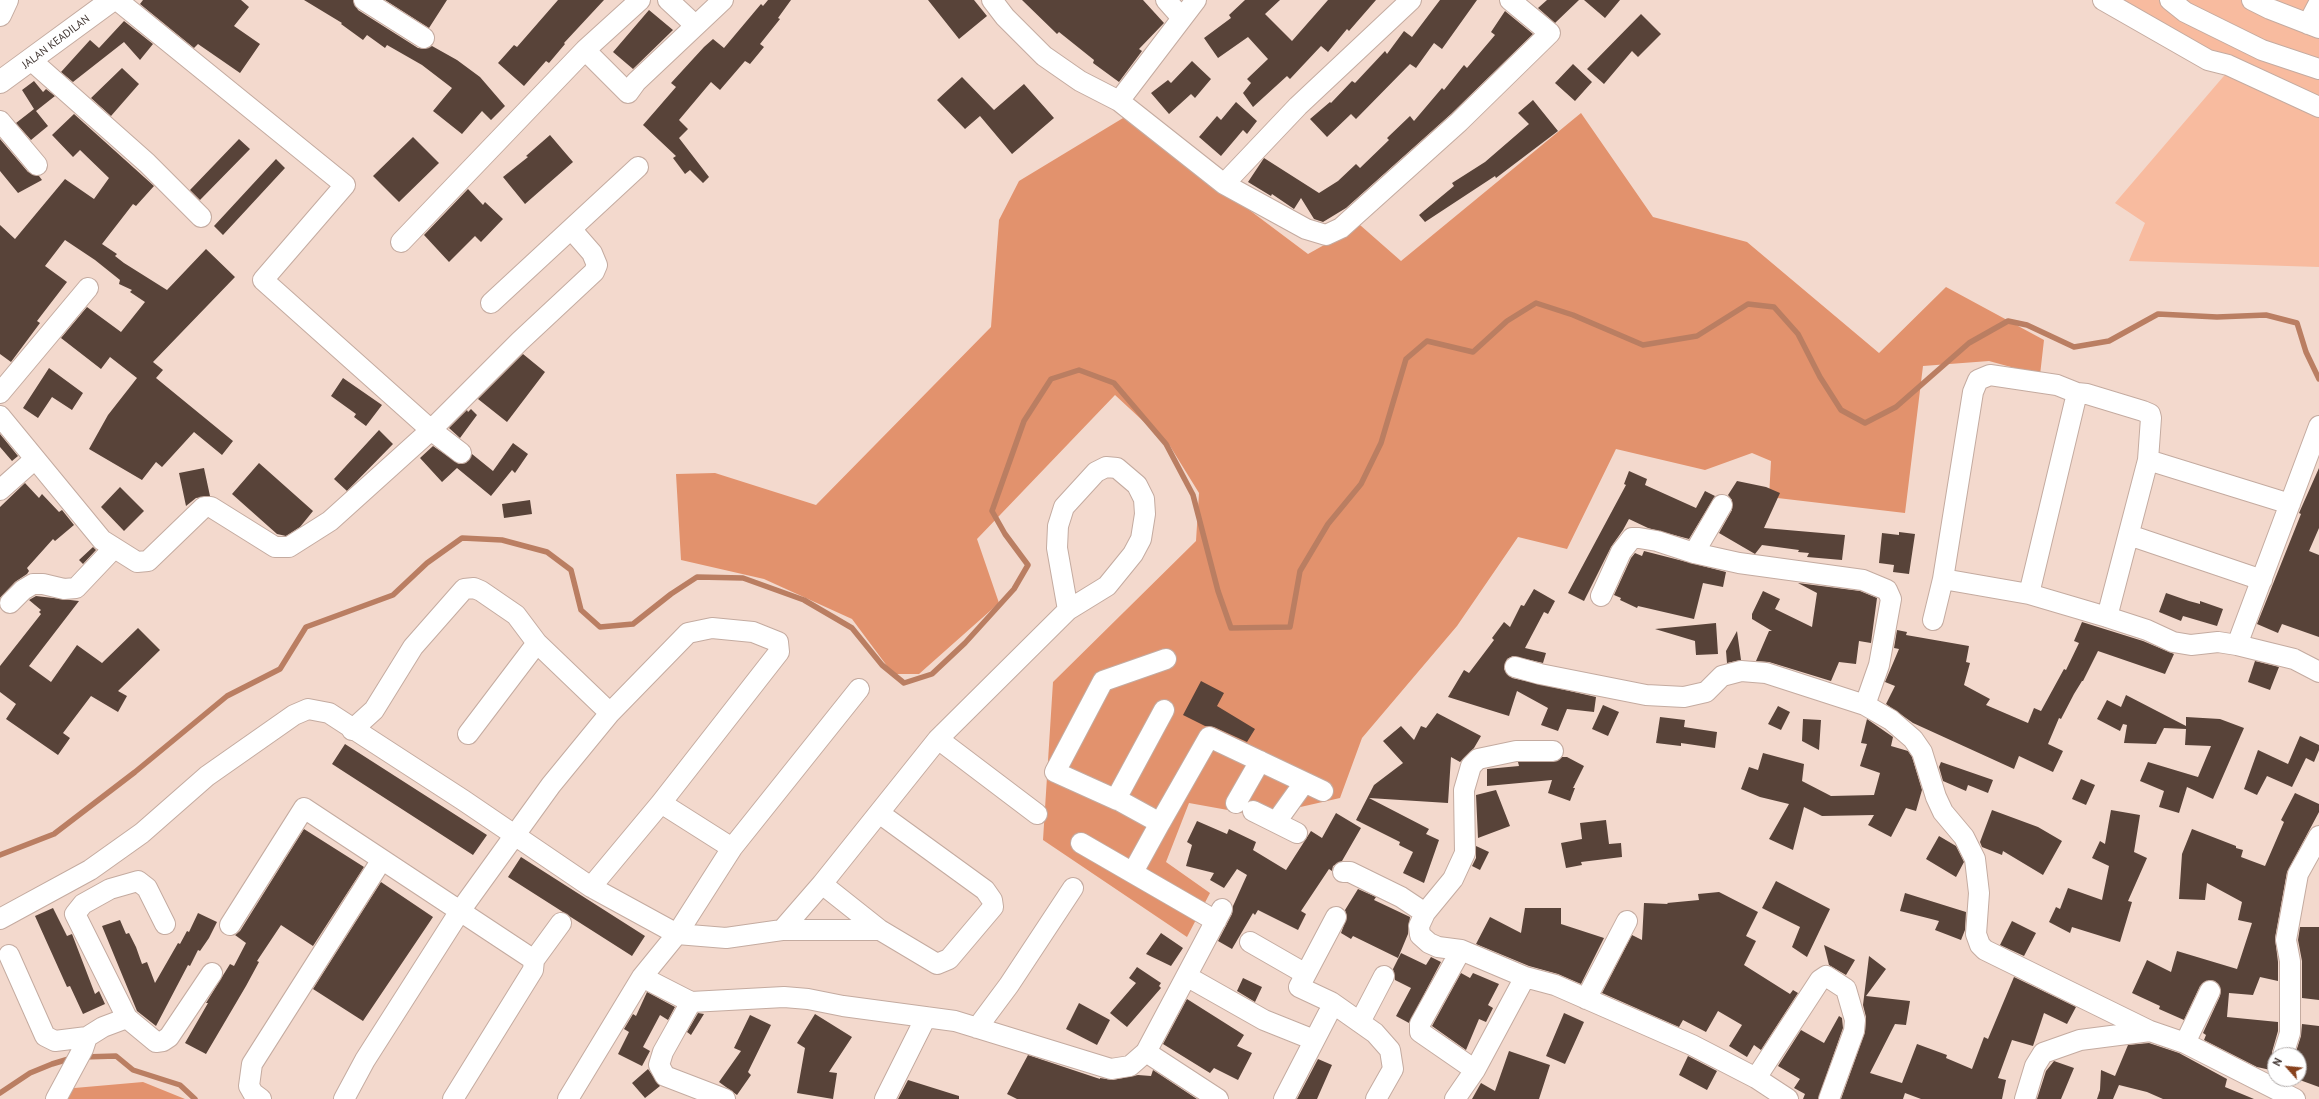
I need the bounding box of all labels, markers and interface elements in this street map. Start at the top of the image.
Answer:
street label: JALAN KEADILAN [20,12,92,72]
north arrow [2267,1047,2307,1087]
text: N [2269,1056,2285,1068]

